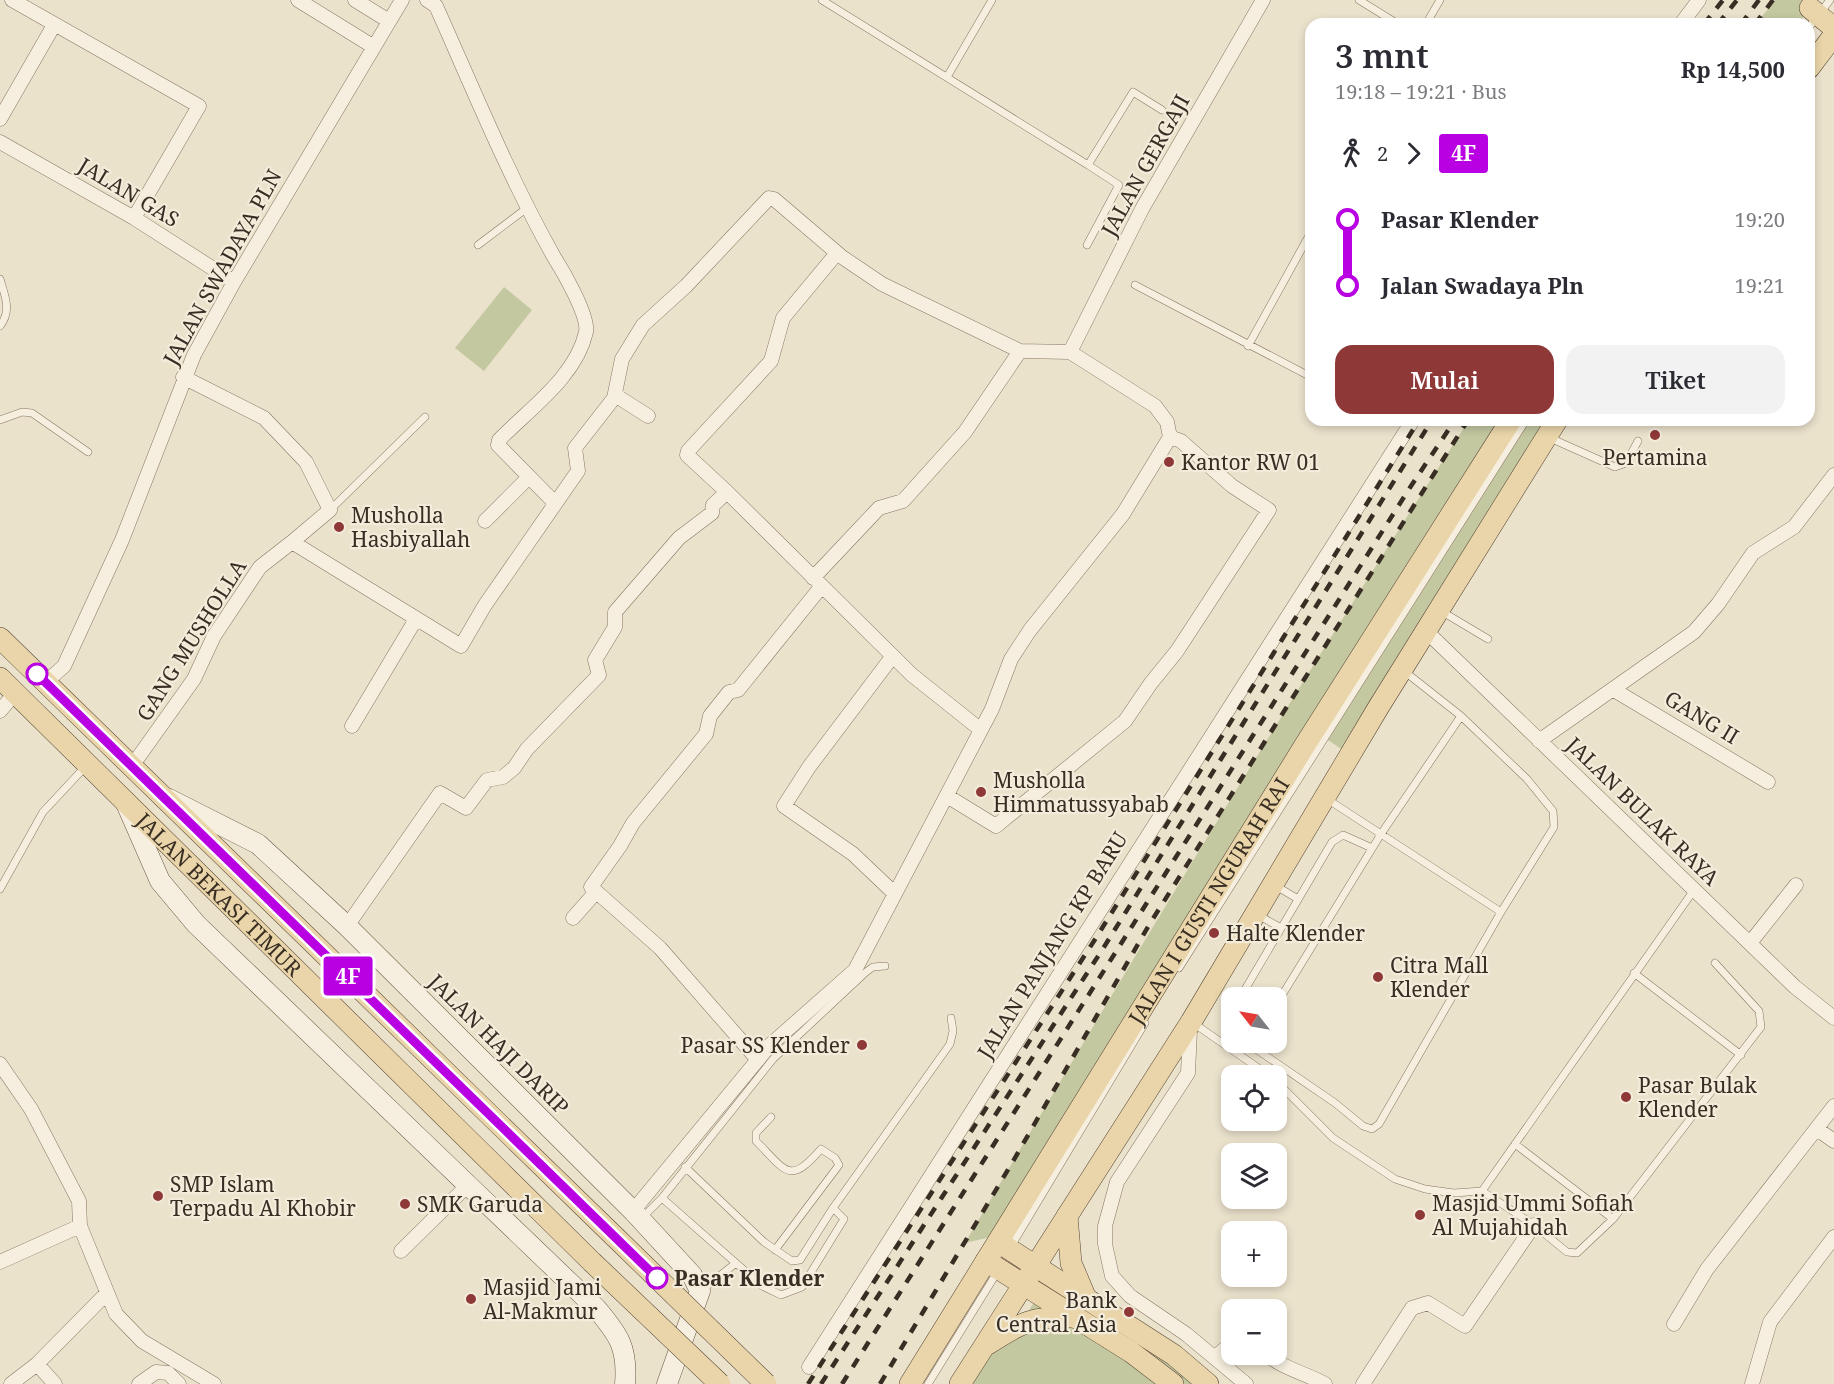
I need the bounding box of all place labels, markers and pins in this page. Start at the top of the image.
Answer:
marker: Pertamina [1648,428,1662,442]
place label: Pertamina [1603,443,1707,471]
place label: Kantor RW 01 [1181,448,1320,476]
marker: Kantor RW 01 [1162,455,1176,469]
place label: Musholla Hasbiyallah [351,501,470,553]
marker: Musholla Hasbiyallah [332,520,346,534]
unlabelled marker [26,663,48,685]
place label: Musholla Himmatussyabab [993,766,1169,818]
marker: Musholla Himmatussyabab [974,785,988,799]
place label: Halte Klender [1226,919,1365,947]
marker: Halte Klender [1207,926,1221,940]
place label: Citra Mall Klender [1390,951,1489,1003]
marker: Citra Mall Klender [1371,970,1385,984]
place label: Pasar SS Klender [681,1031,850,1059]
marker: Pasar SS Klender [855,1038,869,1052]
place label: Pasar Bulak Klender [1638,1071,1758,1123]
marker: Pasar Bulak Klender [1619,1090,1633,1104]
place label: SMP Islam Terpadu Al Khobir [170,1170,356,1222]
marker: SMP Islam Terpadu Al Khobir [151,1189,165,1203]
place label: Masjid Ummi Sofiah Al Mujahidah [1432,1189,1634,1241]
place label: SMK Garuda [417,1190,543,1218]
marker: SMK Garuda [398,1197,412,1211]
marker: Masjid Ummi Sofiah Al Mujahidah [1413,1208,1427,1222]
place label: Pasar Klender [674,1264,825,1292]
marker: Pasar Klender [646,1267,668,1289]
place label: Masjid Jami Al-Makmur [483,1273,602,1325]
place label: Bank Central Asia [996,1286,1118,1338]
marker: Masjid Jami Al-Makmur [464,1292,478,1306]
marker: Bank Central Asia [1122,1305,1136,1319]

